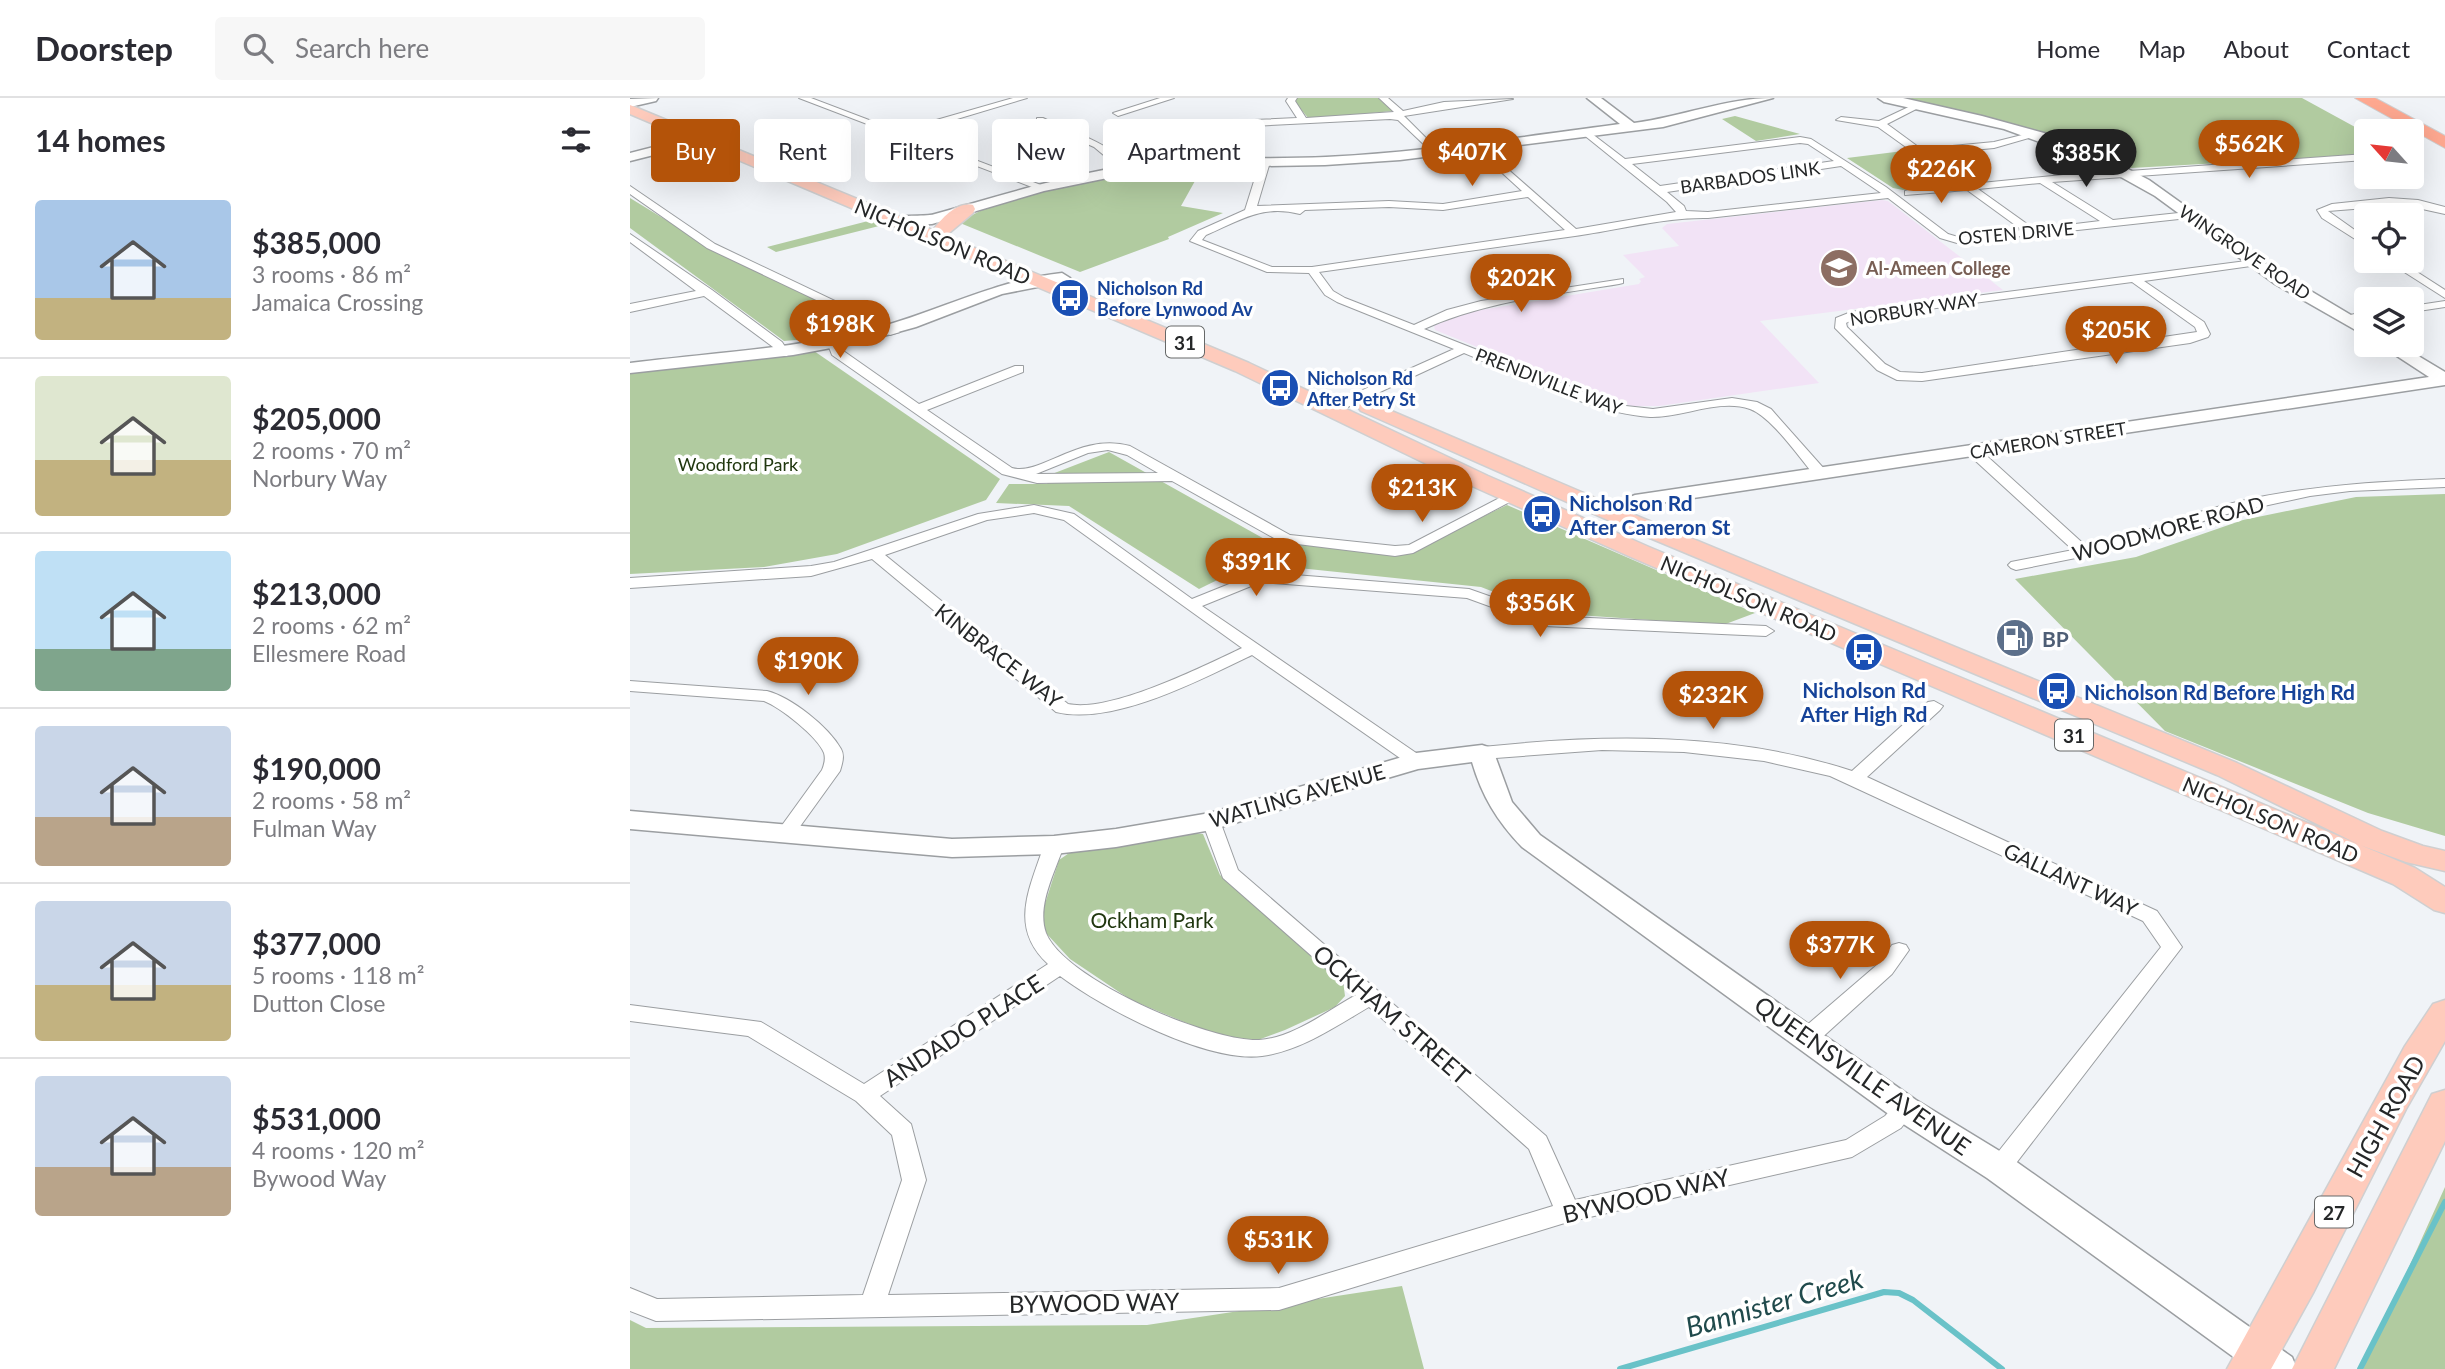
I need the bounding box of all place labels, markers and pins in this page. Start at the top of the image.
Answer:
pin: $562K [2200,120,2298,180]
pin: $407K [1423,129,1521,188]
pin: $385K [2037,130,2135,189]
pin: $226K [1892,146,1990,205]
school or university icon: Al-Ameen College [1818,247,1860,289]
pin: $202K [1472,254,1570,314]
place label: Al-Ameen College [1865,257,2011,279]
bus stop icon: Nicholson Rd Before Lynwood Av [1049,277,1091,319]
place label: Nicholson Rd Before Lynwood Av [1097,277,1253,320]
pin: $198K [791,300,889,360]
pin: $205K [2067,306,2165,366]
bus stop icon: Nicholson Rd After Petry St [1259,367,1301,409]
place label: Nicholson Rd After Petry St [1306,367,1416,410]
pin: $213K [1373,464,1471,524]
place label: Nicholson Rd After Cameron St [1568,490,1731,539]
bus stop icon: Nicholson Rd After Cameron St [1521,493,1563,535]
pin: $391K [1207,538,1305,598]
pin: $356K [1491,580,1589,639]
fuel station icon: BP [1994,617,2036,659]
place label: BP [2042,626,2069,651]
bus stop icon: Nicholson Rd After High Rd [1843,631,1885,673]
pin: $190K [759,638,857,697]
bus stop icon: Nicholson Rd Before High Rd [2036,670,2078,712]
pin: $232K [1664,672,1762,731]
place label: Nicholson Rd After High Rd [1800,677,1927,726]
place label: Nicholson Rd Before High Rd [2084,679,2355,704]
pin: $377K [1791,922,1889,981]
pin: $531K [1229,1216,1327,1276]

